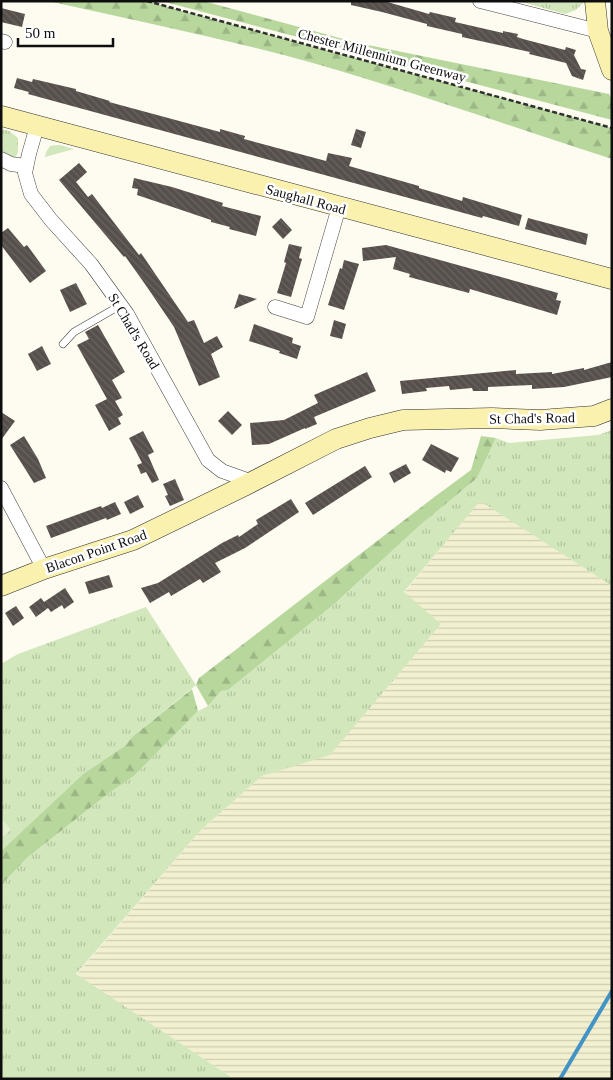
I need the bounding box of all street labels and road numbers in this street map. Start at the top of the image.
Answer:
street label: Chester Millennium Greenway [296,26,468,85]
street label: Saughall Road [264,182,347,217]
street label: St Chad's Road [105,291,162,372]
street label: St Chad's Road [489,410,575,427]
street label: Blacon Point Road [44,527,149,576]

